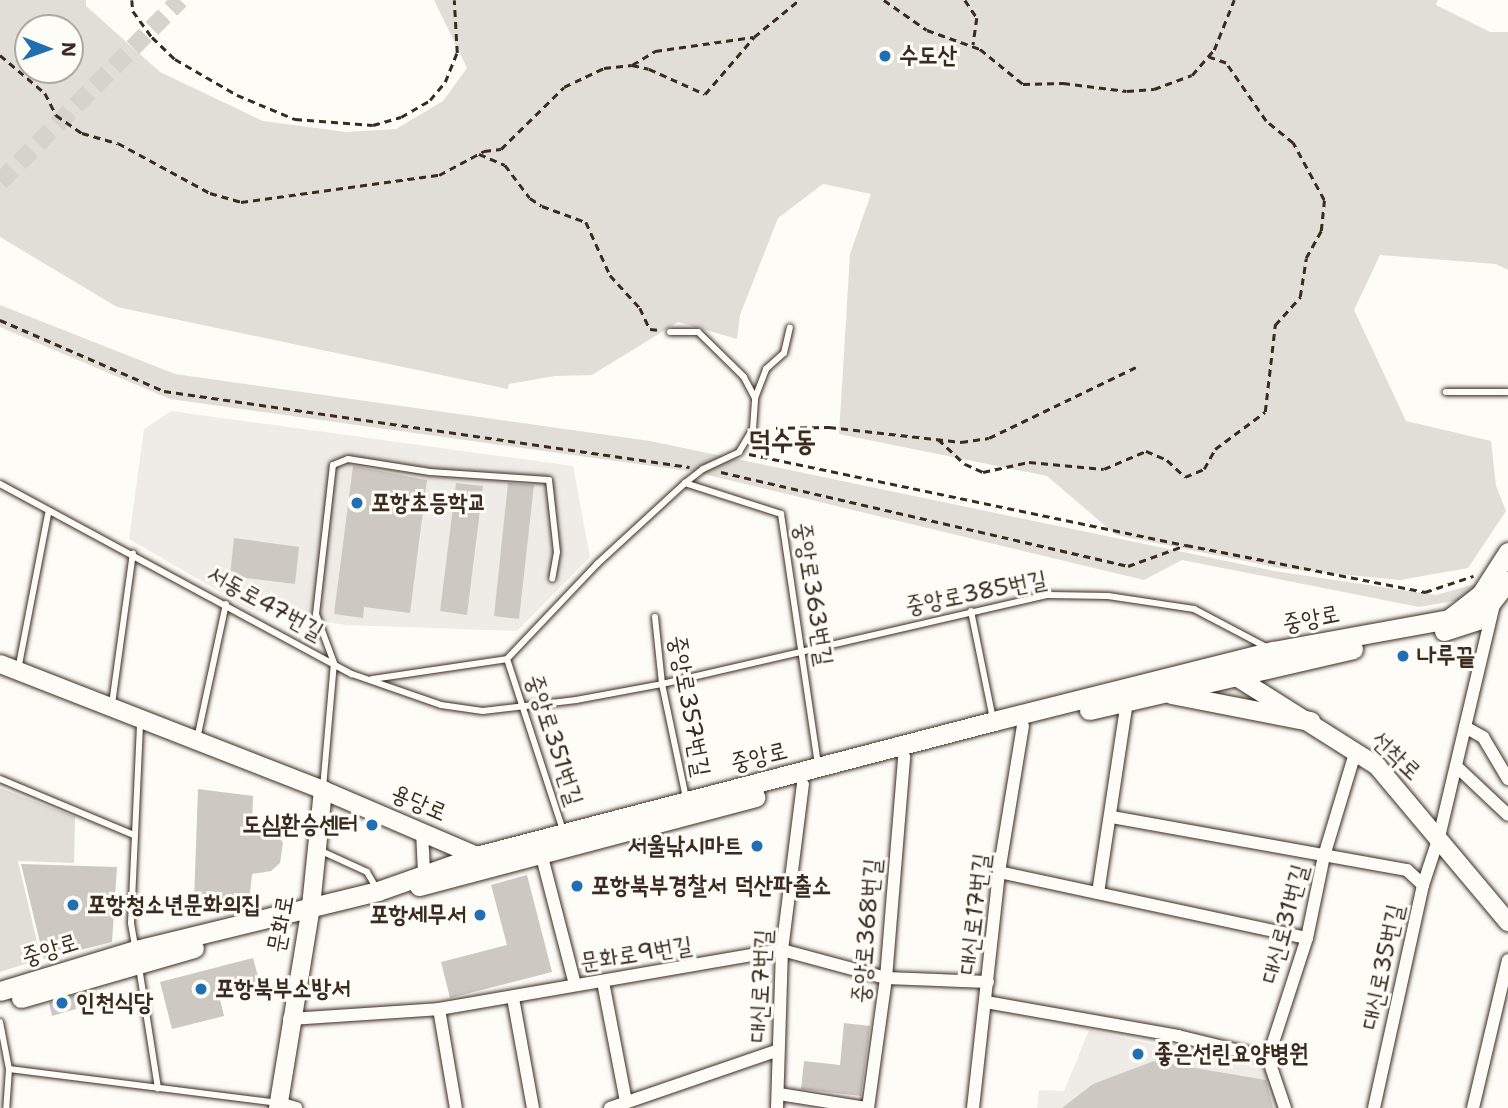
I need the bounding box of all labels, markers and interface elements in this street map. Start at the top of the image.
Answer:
north arrow [14,14,84,84]
text: N [56,42,81,57]
place label: 수도산 [899,42,957,70]
marker: 수도산 [877,48,893,64]
district label: 덕수동 [748,423,816,457]
place label: 포항초등학교 [371,489,487,517]
marker: 포항초등학교 [349,495,365,511]
street label: 중앙로363번길 [787,520,839,668]
street label: 서동로47번길 [202,559,328,647]
street label: 중앙로385번길 [903,565,1049,621]
street label: 중앙로 [1280,599,1342,639]
street label: 중앙로357번길 [662,633,716,779]
place label: 나루끝 [1417,642,1475,670]
marker: 나루끝 [1395,648,1411,664]
street label: 중앙로351번길 [519,671,589,809]
street label: 선착로 [1365,726,1427,786]
street label: 중앙로 [727,736,791,778]
street label: 용당로 [387,778,451,828]
place label: 도심환승센터 [242,811,358,839]
marker: 도심환승센터 [364,817,380,833]
place label: 서울낚시마트 [627,832,743,860]
marker: 서울낚시마트 [749,838,765,854]
street label: 대신로17번길 [953,852,997,976]
street label: 중앙로368번길 [846,857,888,1005]
street label: 대신로31번길 [1255,861,1315,987]
place label: 포항북부경찰서 덕산파출소 [591,872,831,900]
marker: 포항북부경찰서 덕산파출소 [569,878,585,894]
place label: 포항청소년문화의집 [87,891,261,919]
street label: 문화로 [262,893,300,955]
marker: 포항청소년문화의집 [65,897,81,913]
place label: 포항세무서 [369,901,466,929]
street label: 대신로35번길 [1356,902,1410,1032]
marker: 포항세무서 [472,907,488,923]
street label: 중앙로 [18,928,82,972]
street label: 대신로7번길 [744,929,778,1043]
street label: 문화로9번길 [578,931,694,977]
place label: 포항북부소방서 [215,975,350,1003]
marker: 포항북부소방서 [193,981,209,997]
place label: 인천식당 [76,989,153,1017]
marker: 인천식당 [54,995,70,1011]
place label: 좋은선린요양병원 [1154,1040,1308,1068]
marker: 좋은선린요양병원 [1128,1044,1148,1064]

